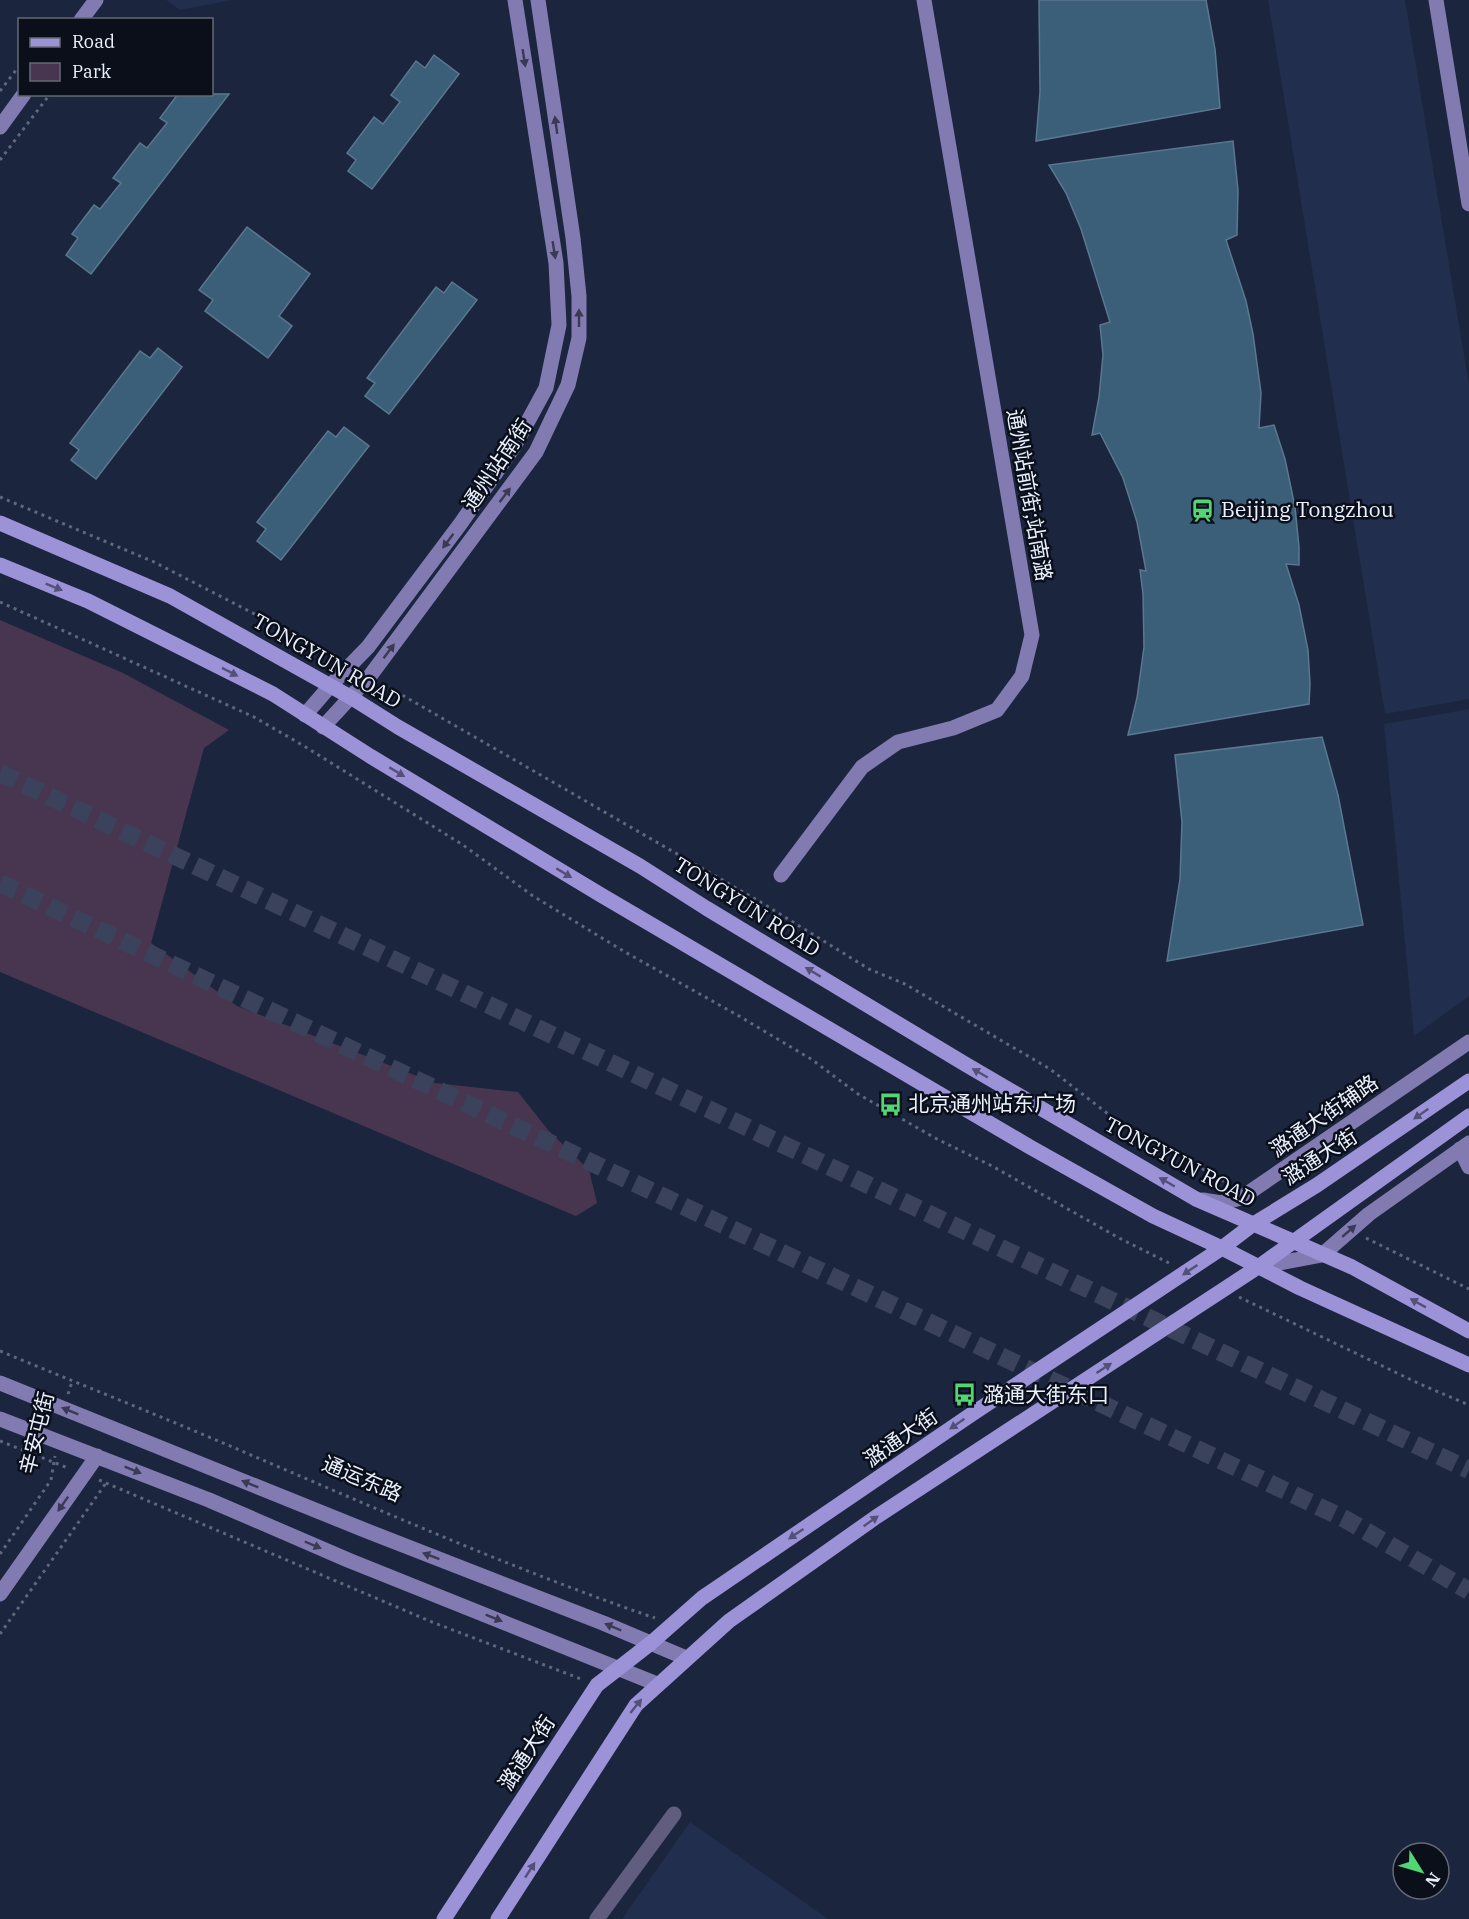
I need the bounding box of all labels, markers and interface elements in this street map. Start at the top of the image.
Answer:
legend [18,18,213,96]
text: Road [72,30,115,53]
one-way arrow [519,48,528,67]
text: Park [72,60,112,83]
one-way arrow [552,115,561,134]
one-way arrow [550,241,559,260]
one-way arrow [574,309,584,328]
street label: 通州站前街;站南潞 [1001,407,1059,583]
street label: 通州站南街 [455,413,537,516]
one-way arrow [498,487,510,502]
place label: Beijing Tongzhou [1221,495,1394,523]
station icon: Beijing Tongzhou [1190,497,1216,523]
one-way arrow [442,533,454,549]
one-way arrow [46,582,64,592]
street label: TONGYUN ROAD [248,606,407,714]
one-way arrow [382,644,394,659]
one-way arrow [221,667,238,677]
one-way arrow [389,767,405,778]
street label: TONGYUN ROAD [669,850,826,962]
one-way arrow [556,868,573,878]
one-way arrow [805,967,821,978]
one-way arrow [971,1068,988,1078]
street label: 潞通大街辅路 [1265,1070,1383,1162]
place label: 北京通州站东广场 [908,1089,1076,1117]
bus stop icon: 北京通州站东广场 [877,1091,903,1117]
one-way arrow [1413,1108,1429,1120]
street label: TONGYUN ROAD [1100,1109,1261,1213]
street label: 潞通大街 [1278,1124,1362,1190]
one-way arrow [1159,1177,1175,1188]
one-way arrow [1341,1225,1356,1238]
one-way arrow [1182,1264,1198,1276]
one-way arrow [1409,1298,1426,1308]
one-way arrow [1096,1363,1112,1374]
place label: 潞通大街东口 [983,1380,1109,1408]
bus stop icon: 潞通大街东口 [952,1382,978,1408]
street label: 辛安屯街 [12,1389,60,1477]
street label: 潞通大街 [858,1402,943,1473]
one-way arrow [60,1406,78,1416]
one-way arrow [950,1418,966,1430]
street label: 通运东路 [318,1449,407,1507]
one-way arrow [124,1466,142,1475]
one-way arrow [241,1479,259,1489]
one-way arrow [57,1495,69,1511]
one-way arrow [862,1515,878,1527]
one-way arrow [789,1528,805,1540]
one-way arrow [304,1541,322,1550]
one-way arrow [422,1551,440,1561]
one-way arrow [485,1614,503,1623]
one-way arrow [604,1622,622,1631]
one-way arrow [629,1699,641,1714]
street label: 潞通大街 [492,1710,561,1795]
north arrow [1391,1841,1451,1901]
one-way arrow [524,1862,535,1878]
text: N [1421,1869,1445,1891]

